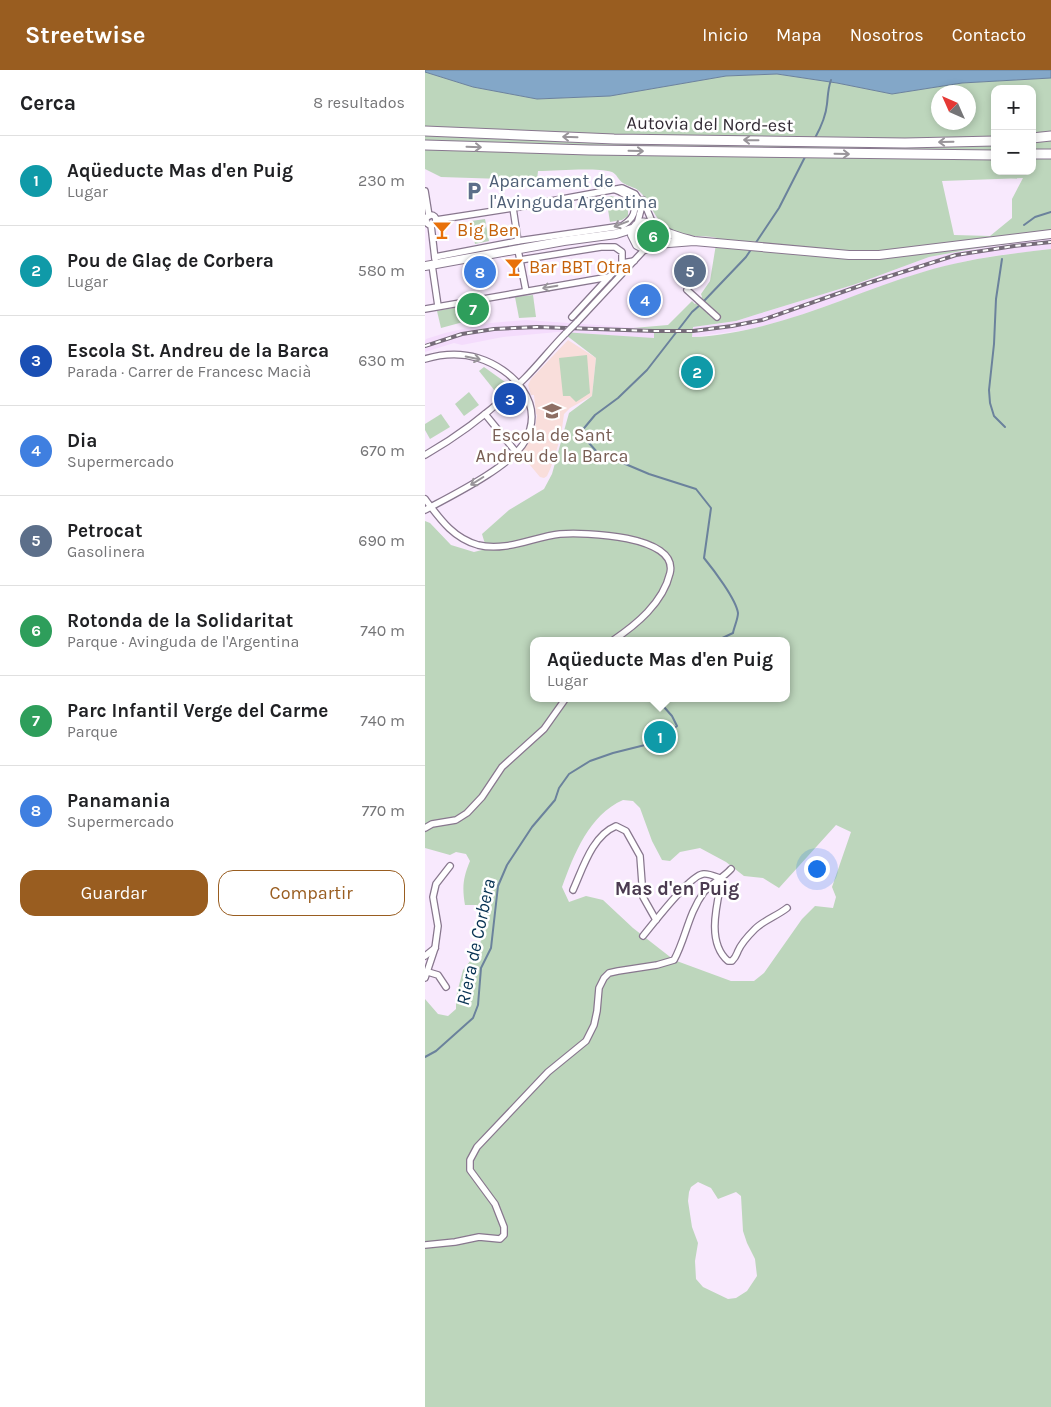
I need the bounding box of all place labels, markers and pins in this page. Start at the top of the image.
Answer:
place label: Aparcament de l'Avinguda Argentina [489,170,657,213]
parking icon: Aparcament de l'Avinguda Argentina [463,180,485,202]
pin: 6 [637,217,669,255]
bar icon: Big Ben [431,219,453,241]
place label: Big Ben [457,219,519,241]
pin: 5 [674,252,706,290]
pin: 8 [464,253,496,291]
bar icon: Bar BBT Otra [503,256,525,278]
place label: Bar BBT Otra [529,256,631,278]
pin: 4 [629,281,661,319]
pin: 7 [457,290,489,328]
pin: 2 [681,353,713,391]
pin: 3 [494,380,526,418]
school or university icon: Escola de Sant Andreu de la Barca [541,400,563,422]
place label: Escola de Sant Andreu de la Barca [475,424,629,467]
pin: 1 [644,718,676,756]

